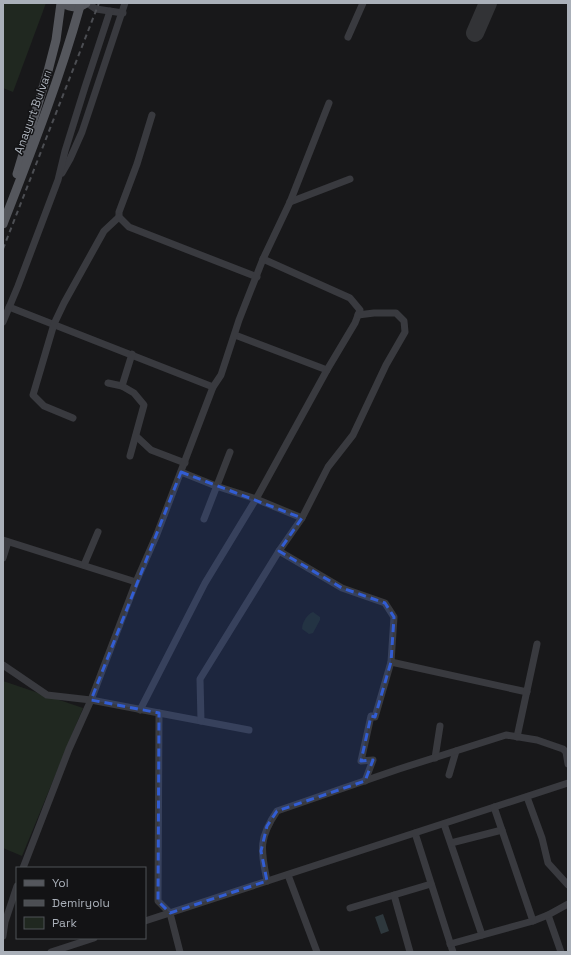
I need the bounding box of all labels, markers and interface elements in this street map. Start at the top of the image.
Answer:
street label: Anayurt Bulvarı [10,68,56,156]
legend [16,867,146,939]
text: Yol [52,875,69,891]
text: Demiryolu [52,895,110,911]
text: Park [52,915,77,931]

